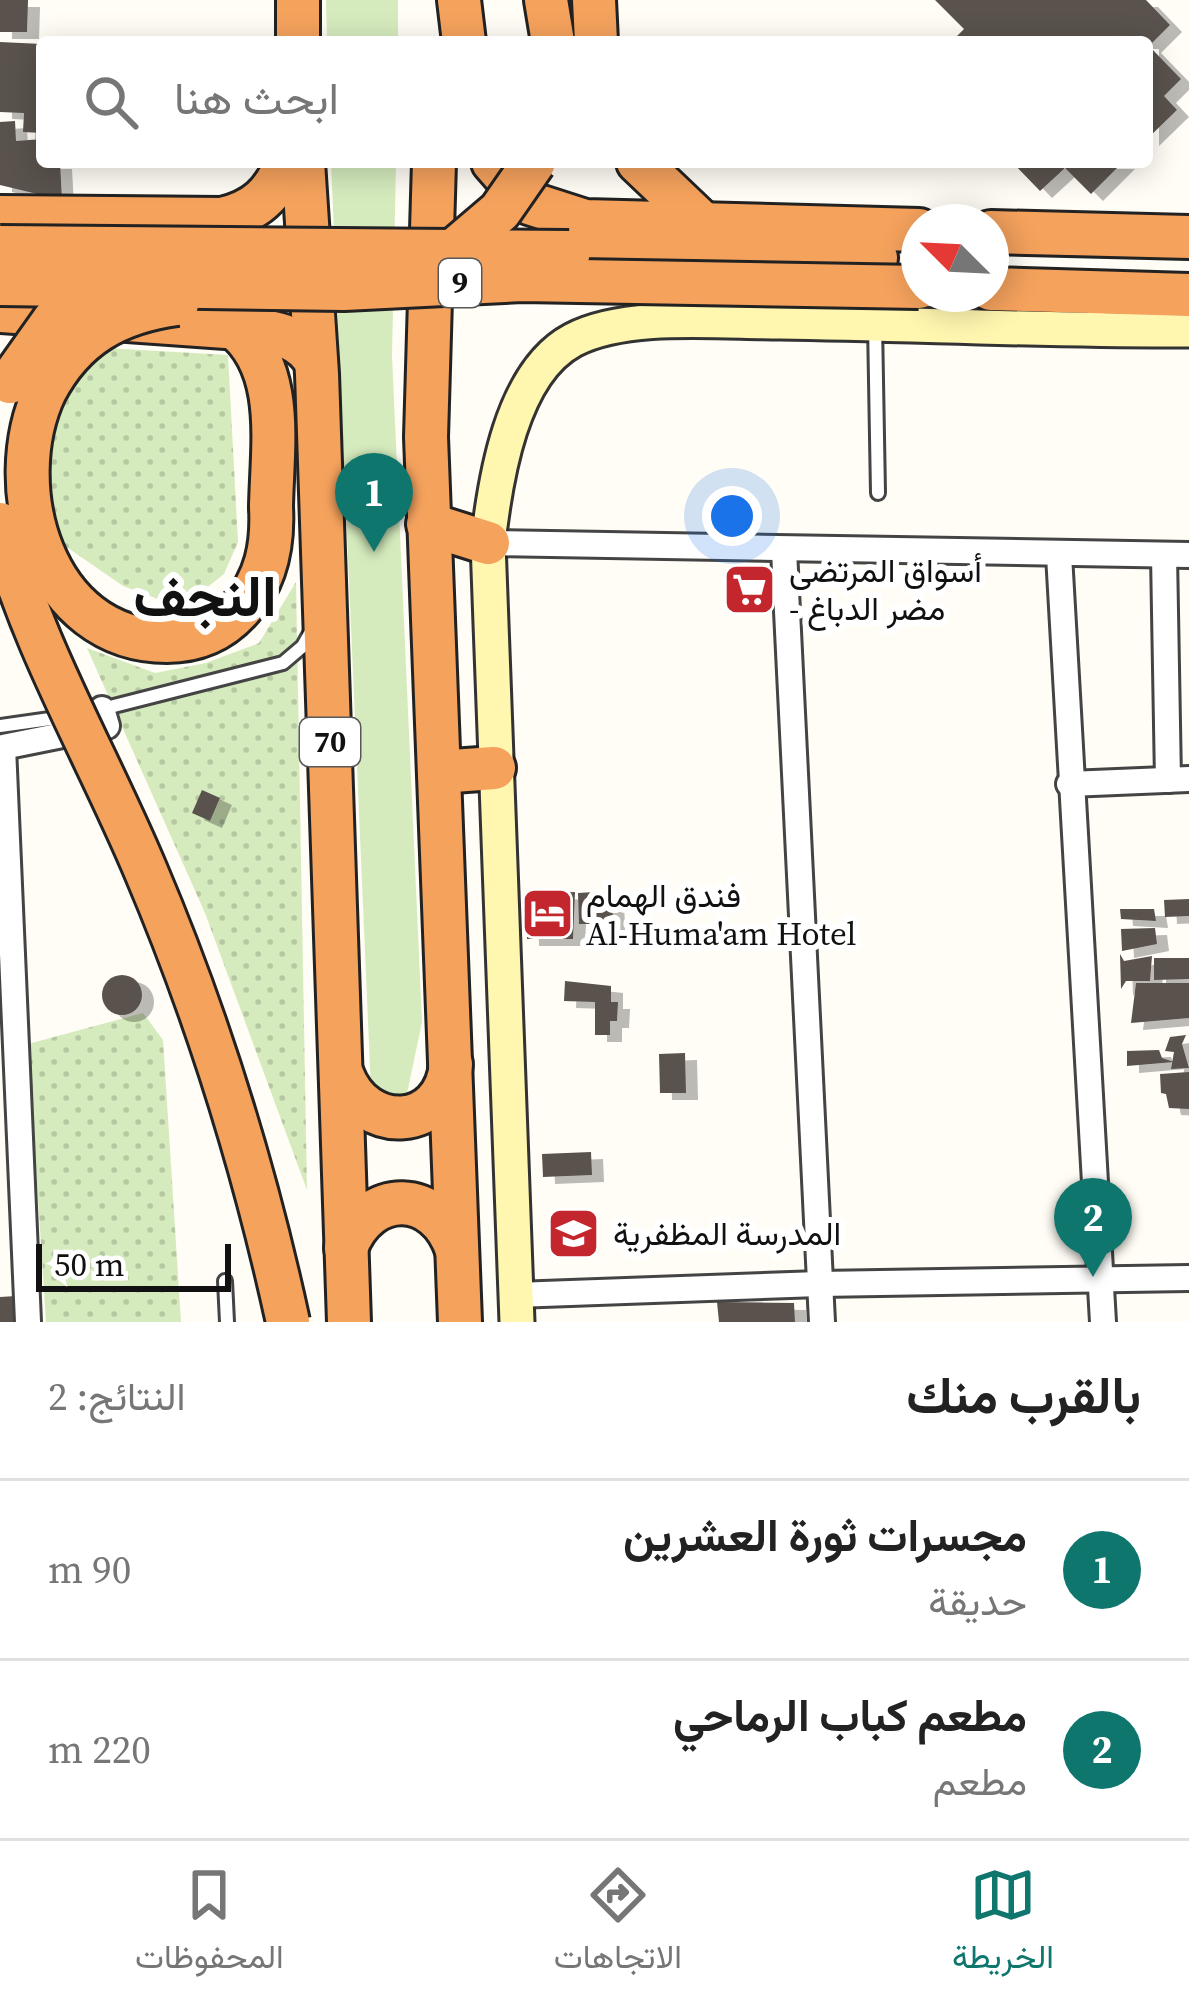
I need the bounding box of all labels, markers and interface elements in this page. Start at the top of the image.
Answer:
search box [36,36,1153,168]
text: ابحث هنا [174,67,339,129]
icon: search [78,69,144,135]
north arrow [901,204,1009,312]
road number: 9 [439,259,481,307]
pin: 1 [335,453,413,552]
your location [702,486,762,546]
place label: أسواق المرتضى - مضر الدباغ [789,548,982,631]
district label: النجف [133,557,277,635]
supermarket icon: أسواق المرتضى - مضر الدباغ [722,561,778,617]
road number: 70 [300,718,360,766]
place label: فندق الهمام Al-Huma'am Hotel [586,873,857,956]
hotel icon: فندق الهمام Al-Huma'am Hotel [519,886,575,942]
pin: 2 [1054,1178,1132,1277]
school or university icon: المدرسة المظفرية [546,1205,602,1261]
place label: المدرسة المظفرية [613,1211,841,1256]
scale bar [36,1238,231,1291]
text: 50 m [54,1242,124,1287]
text: بالقرب منك [906,1360,1141,1430]
text: النتائج: 2 [48,1370,186,1423]
text: مجسرات ثورة العشرين [623,1504,1027,1566]
text: 90 m [48,1543,131,1596]
text: 1 [1091,1543,1113,1596]
text: حديقة [928,1575,1027,1628]
text: مطعم كباب الرماحي [673,1684,1027,1746]
text: 220 m [48,1723,151,1776]
text: 2 [1091,1723,1113,1776]
text: مطعم [933,1755,1027,1808]
tab: المحفوظات [135,1862,284,1986]
tab: الاتجاهات [554,1862,682,1986]
tab: الخريطة [952,1862,1054,1986]

